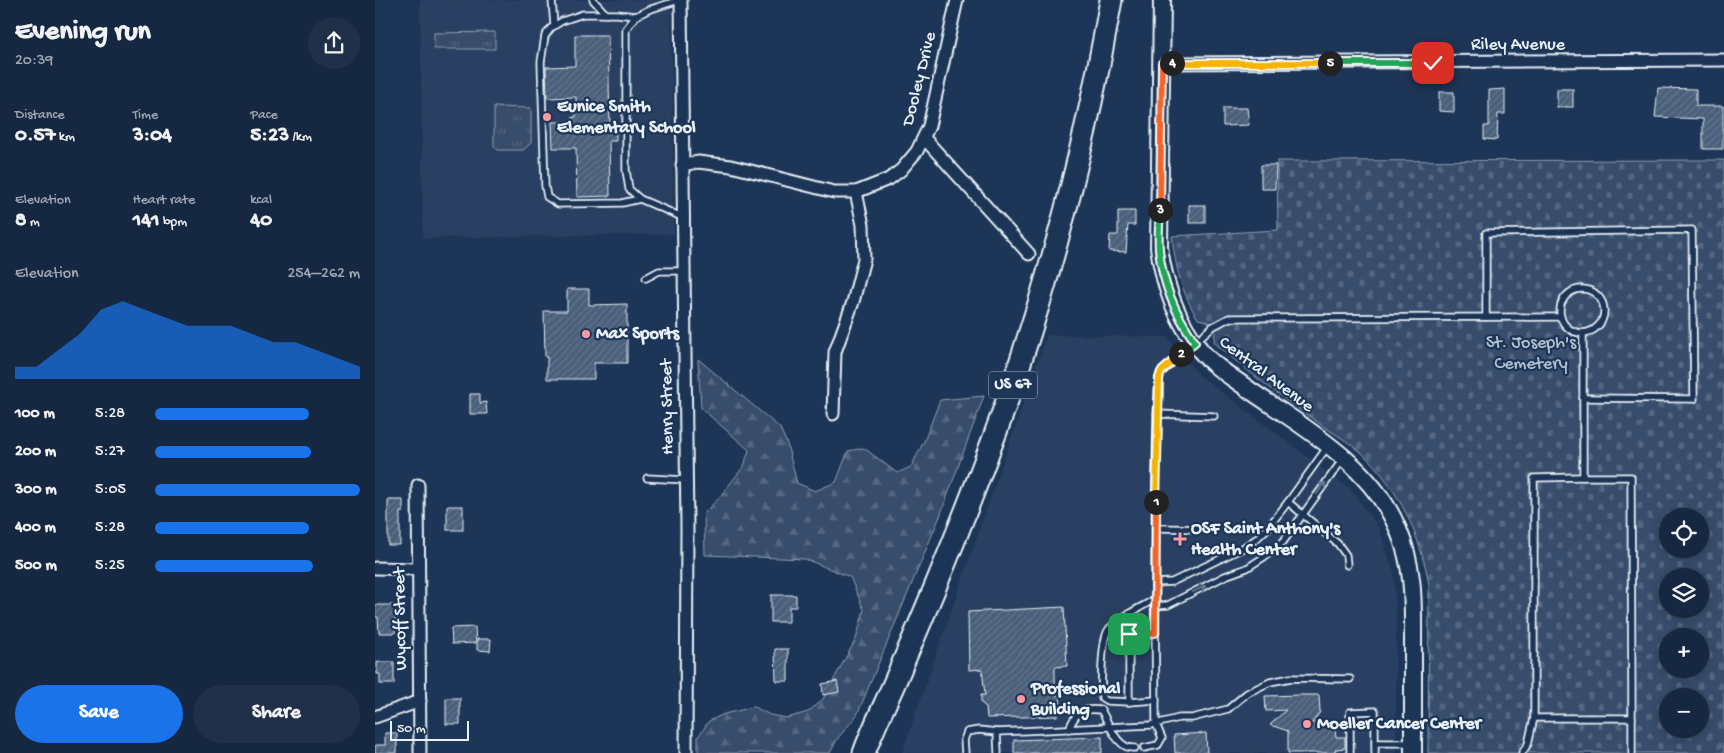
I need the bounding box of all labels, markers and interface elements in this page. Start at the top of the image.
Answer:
text: Evening run [15,16,151,49]
button: share [308,17,360,69]
street label: Dooley Drive [898,29,942,129]
street label: Riley Avenue [1471,35,1566,56]
pin [1412,42,1454,84]
icon: check [1419,49,1447,77]
pin: 4 [1159,50,1185,76]
pin: 5 [1317,50,1343,76]
text: 20:39 [15,52,53,71]
text: 4 [1169,55,1176,72]
text: 5 [1327,55,1334,72]
place label: Eunice Smith Elementary School [557,97,696,139]
text: Distance [15,107,64,124]
text: Time [133,107,158,124]
text: Pace [250,107,278,124]
marker: Eunice Smith Elementary School [541,111,553,123]
text: 0.57 [15,124,55,149]
text: 3:04 [133,124,172,149]
text: 5:23 [250,124,289,149]
text: km [55,129,75,146]
text: /km [289,129,312,146]
text: Elevation [15,192,71,209]
text: Heart rate [133,192,195,209]
text: kcal [250,192,272,209]
pin: 3 [1147,198,1173,222]
text: 3 [1157,202,1164,219]
text: 8 [15,209,27,234]
text: 141 [133,209,160,234]
text: 40 [250,209,272,234]
text: m [27,214,40,231]
text: bpm [160,214,187,231]
text: Elevation [15,265,79,284]
text: 254–262 m [287,265,360,284]
place label: Max Sports [596,324,680,345]
marker: Max Sports [580,328,592,340]
street label: Central Avenue [1214,332,1318,418]
park label: St. Joseph's Cemetery [1486,333,1577,375]
pin: 2 [1169,342,1193,366]
text: 2 [1178,346,1185,363]
street label: Henry Street [657,357,679,455]
road number: US 67 [989,372,1037,398]
text: 100 m [15,405,55,424]
text: 5:28 [95,405,125,424]
text: 200 m [15,443,56,462]
text: 5:27 [95,443,125,462]
text: 300 m [15,481,57,500]
text: 5:05 [95,481,126,500]
one-way arrow [1316,482,1326,496]
pin: 1 [1143,490,1169,514]
text: 1 [1154,494,1159,511]
map controls [1659,508,1709,738]
button: locate [1659,508,1709,558]
text: 400 m [15,519,56,538]
text: 5:28 [95,519,125,538]
place label: OSF Saint Anthony's Health Center [1191,519,1342,561]
marker: OSF Saint Anthony's Health Center [1173,532,1187,546]
text: 500 m [15,557,57,576]
text: 5:25 [95,557,125,576]
street label: Wycoff Street [390,566,412,671]
button: layers [1659,568,1709,618]
one-way arrow [1192,584,1207,594]
pin [1108,613,1150,655]
icon: arrive [1115,620,1143,648]
button: + [1659,628,1709,678]
place label: Professional Building [1030,679,1120,721]
button: Save [15,685,183,743]
button: Share [193,685,360,743]
button: − [1659,688,1709,738]
marker: Professional Building [1015,693,1027,705]
place label: Moeller Cancer Center [1317,714,1484,735]
scale bar [390,718,469,741]
marker: Moeller Cancer Center [1301,718,1313,730]
text: 50 m [397,721,426,738]

